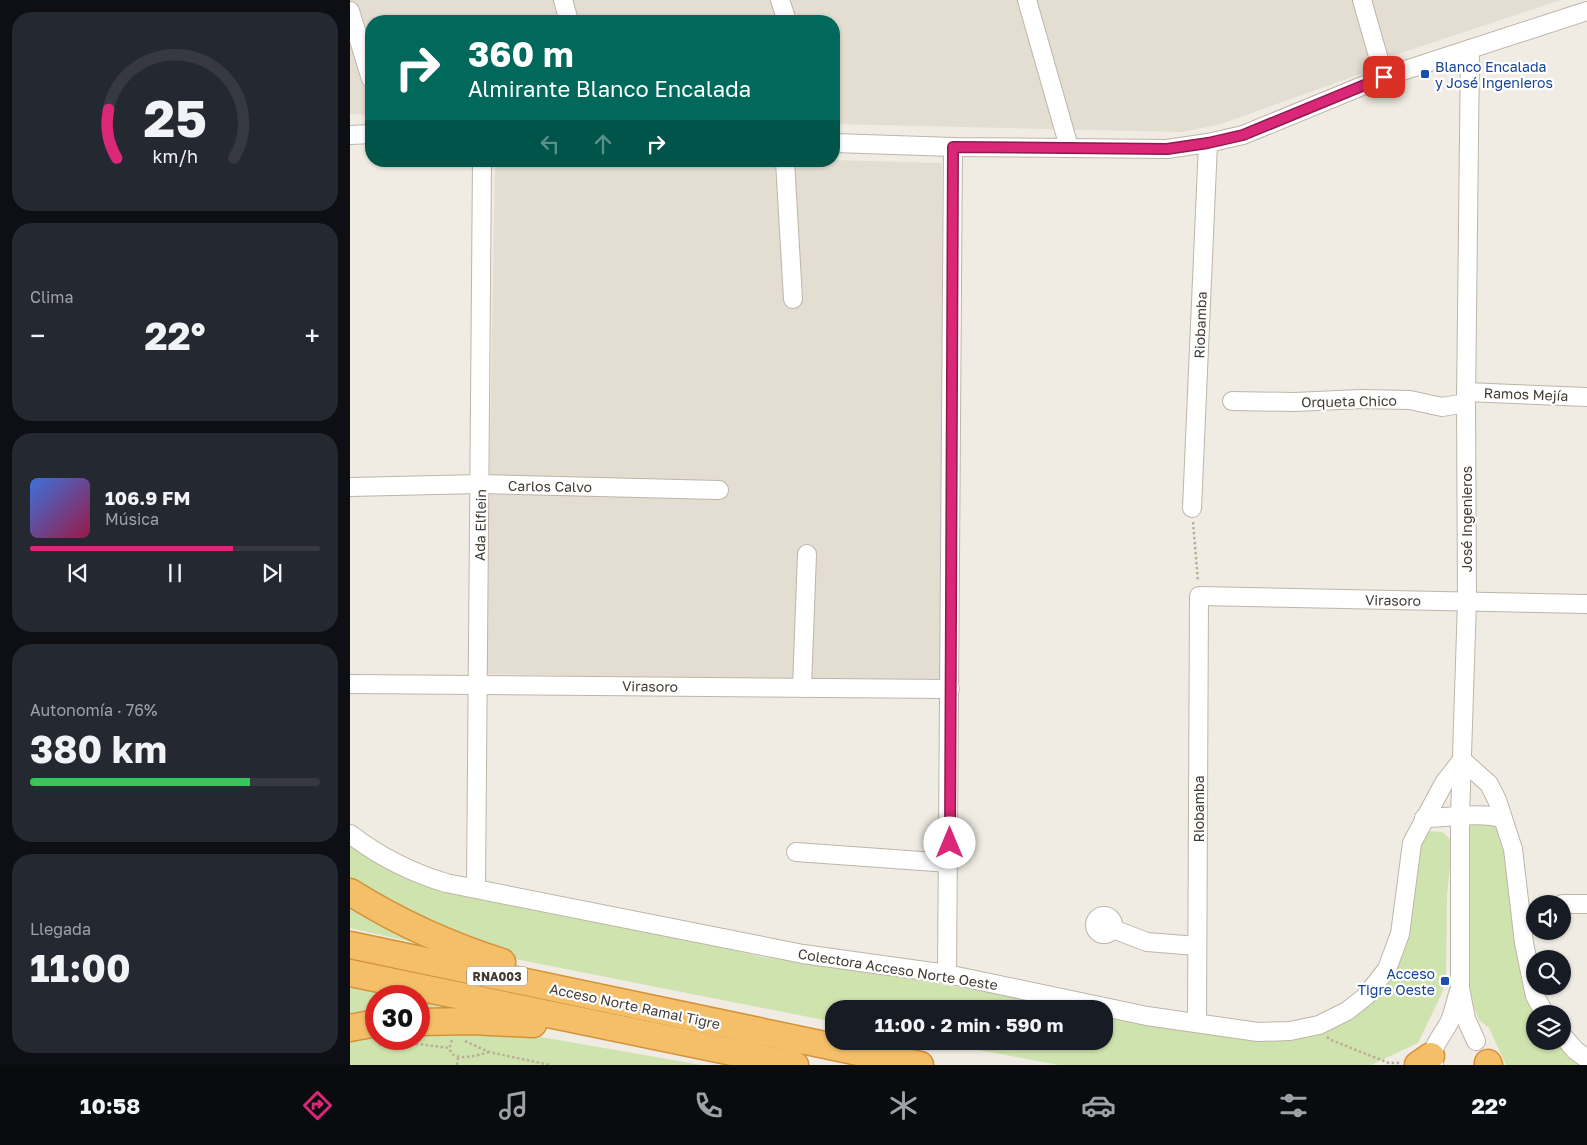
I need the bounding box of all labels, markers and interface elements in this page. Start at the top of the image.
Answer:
text: 360 m [468,33,574,75]
icon: right [385,35,450,100]
pin [1363,56,1405,98]
place label: Blanco Encalada y José Ingenieros [1435,58,1553,91]
icon: arrive [1370,63,1398,91]
marker: Blanco Encalada y José Ingenieros [1419,68,1431,80]
text: Almirante Blanco Encalada [468,75,751,102]
text: 25 [143,86,207,148]
icon: left [536,130,564,158]
icon: ahead [589,130,617,158]
icon: right [642,130,670,158]
text: km/h [152,145,198,167]
text: Clima [30,287,74,307]
street label: Riobamba [1190,291,1210,359]
text: 22° [144,313,206,358]
text: − [30,319,45,352]
text: + [305,319,320,352]
street label: Ramos Mejía [1483,384,1569,404]
street label: Orqueta Chico [1301,392,1397,410]
street label: José Ingenieros [1458,466,1475,572]
street label: Carlos Calvo [508,477,592,495]
text: 106.9 FM [105,486,190,509]
street label: Ada Elflein [471,489,489,561]
text: Música [105,509,159,529]
icon: previous [64,559,92,587]
icon: pause [161,559,189,587]
icon: next [258,559,286,587]
street label: Virasoro [1365,591,1421,609]
street label: Virasoro [622,677,678,695]
text: Autonomía · 76% [30,700,157,720]
text: 380 km [30,726,167,771]
street label: Riobamba [1190,775,1207,843]
position arrow [923,816,975,868]
map controls [1526,895,1571,1050]
button: sound [1526,895,1571,940]
text: Llegada [30,919,91,939]
text: 11:00 [30,945,131,990]
street label: Colectora Acceso Norte Oeste [797,945,999,993]
button: search [1526,950,1571,995]
place label: Acceso Tigre Oeste [1357,965,1435,998]
road number: RNA003 [467,966,527,986]
marker: Acceso Tigre Oeste [1439,975,1451,987]
street label: Acceso Norte Ramal Tigre [548,980,722,1032]
speed limit sign: 30 [365,985,430,1050]
button: layers [1526,1005,1571,1050]
text: 11:00 · 2 min · 590 m [875,1013,1063,1036]
icon: directions [300,1088,335,1123]
icon: music [496,1088,531,1123]
icon: phone [691,1088,726,1123]
icon: climate [886,1088,921,1123]
icon: car [1081,1088,1116,1123]
icon: filters [1276,1088,1311,1123]
text: 10:58 [80,1092,140,1119]
text: 22° [1471,1092,1507,1119]

